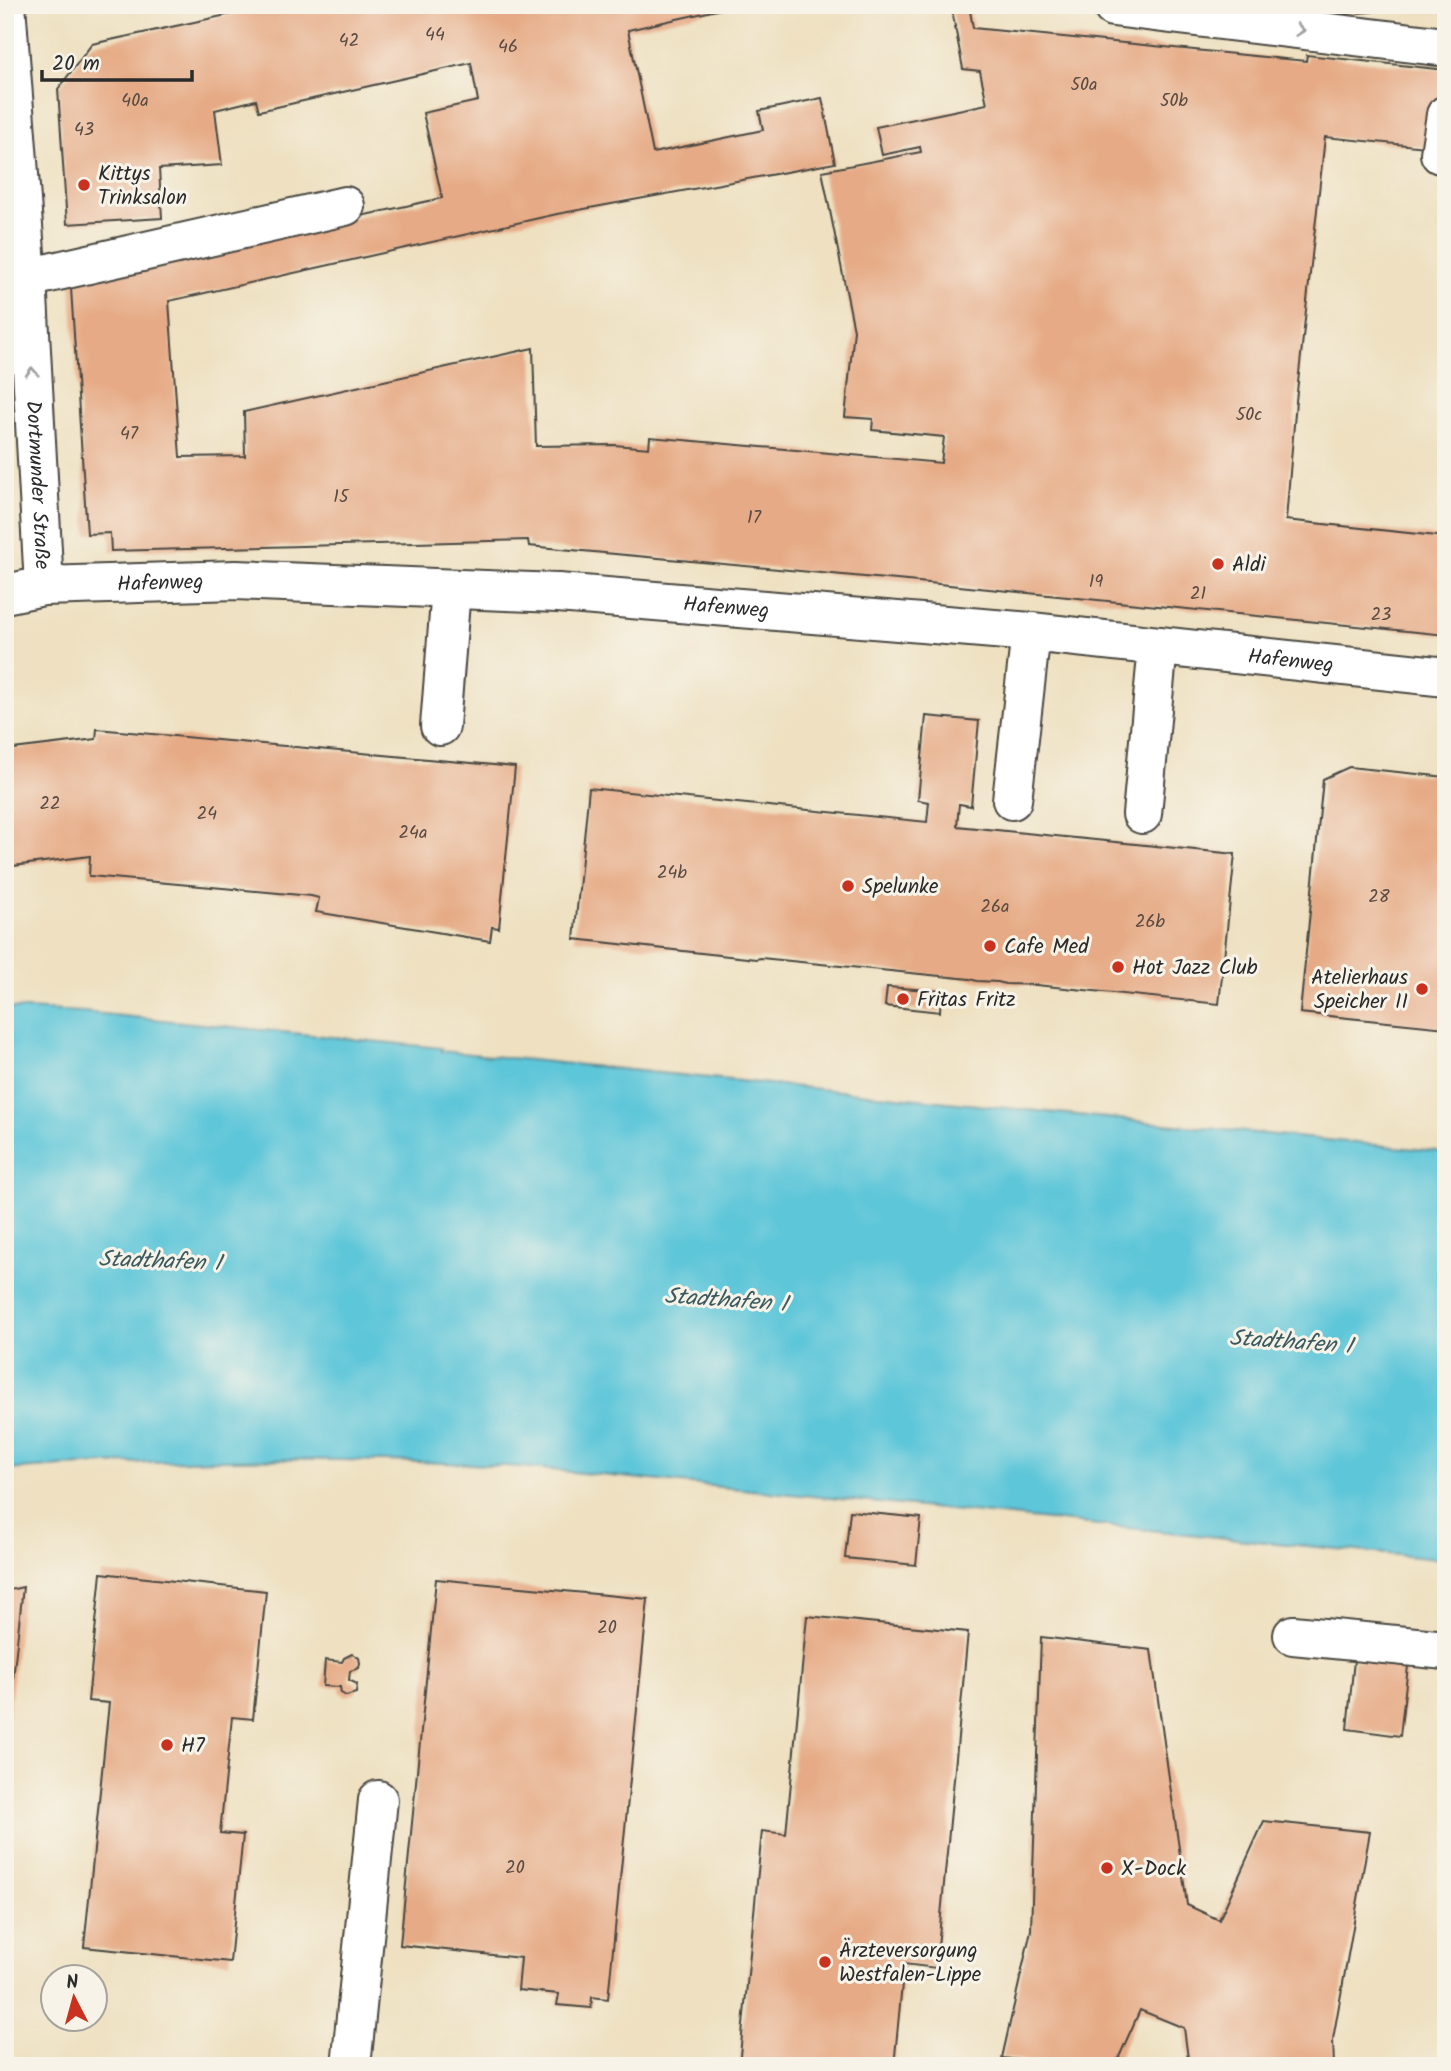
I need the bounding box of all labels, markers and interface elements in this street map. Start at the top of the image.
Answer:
house number: 44 [425,21,445,50]
one-way arrow [1294,23,1306,38]
house number: 42 [339,27,359,56]
house number: 46 [498,33,518,62]
scale bar [42,38,192,82]
text: 20 m [52,48,100,81]
house number: 50a [1070,71,1098,100]
house number: 40a [121,87,149,116]
house number: 50b [1160,87,1189,116]
house number: 43 [74,116,94,145]
place label: Kittys Trinksalon [98,158,187,215]
marker: Kittys Trinksalon [76,177,92,193]
one-way arrow [24,366,39,377]
street label: Dortmunder Straße [16,400,58,571]
house number: 50c [1236,401,1262,430]
house number: 47 [120,420,139,449]
house number: 15 [333,483,350,512]
house number: 17 [747,504,762,533]
place label: Aldi [1232,549,1266,582]
marker: Aldi [1210,556,1226,572]
street label: Hafenweg [117,566,204,602]
house number: 19 [1089,568,1103,597]
house number: 21 [1190,580,1206,609]
street label: Hafenweg [682,588,770,628]
house number: 23 [1371,601,1391,630]
street label: Hafenweg [1246,641,1335,683]
house number: 22 [40,790,60,819]
house number: 24 [197,800,217,829]
house number: 24a [399,819,427,848]
house number: 24b [657,859,687,888]
place label: Spelunke [862,871,939,904]
marker: Spelunke [840,878,856,894]
house number: 28 [1368,883,1390,912]
house number: 26a [981,893,1009,922]
house number: 26b [1135,908,1166,937]
place label: Cafe Med [1004,931,1089,964]
marker: Cafe Med [982,938,998,954]
place label: Hot Jazz Club [1132,952,1258,985]
marker: Hot Jazz Club [1110,959,1126,975]
place label: Atelierhaus Speicher II [1311,962,1408,1019]
marker: Atelierhaus Speicher II [1414,981,1430,997]
place label: Fritas Fritz [917,984,1016,1017]
marker: Fritas Fritz [895,991,911,1007]
water label: Stadthafen 1 [98,1242,226,1282]
water label: Stadthafen 1 [663,1279,792,1324]
water label: Stadthafen 1 [1228,1321,1357,1366]
house number: 20 [597,1614,617,1643]
place label: H7 [181,1730,206,1763]
marker: H7 [159,1737,175,1753]
place label: X-Dock [1121,1853,1186,1886]
house number: 20 [505,1854,525,1883]
marker: X-Dock [1099,1860,1115,1876]
place label: Ärzteversorgung Westfalen-Lippe [839,1935,982,1992]
marker: Ärzteversorgung Westfalen-Lippe [817,1954,833,1970]
north arrow [38,1962,108,2032]
text: N [65,1968,80,1999]

